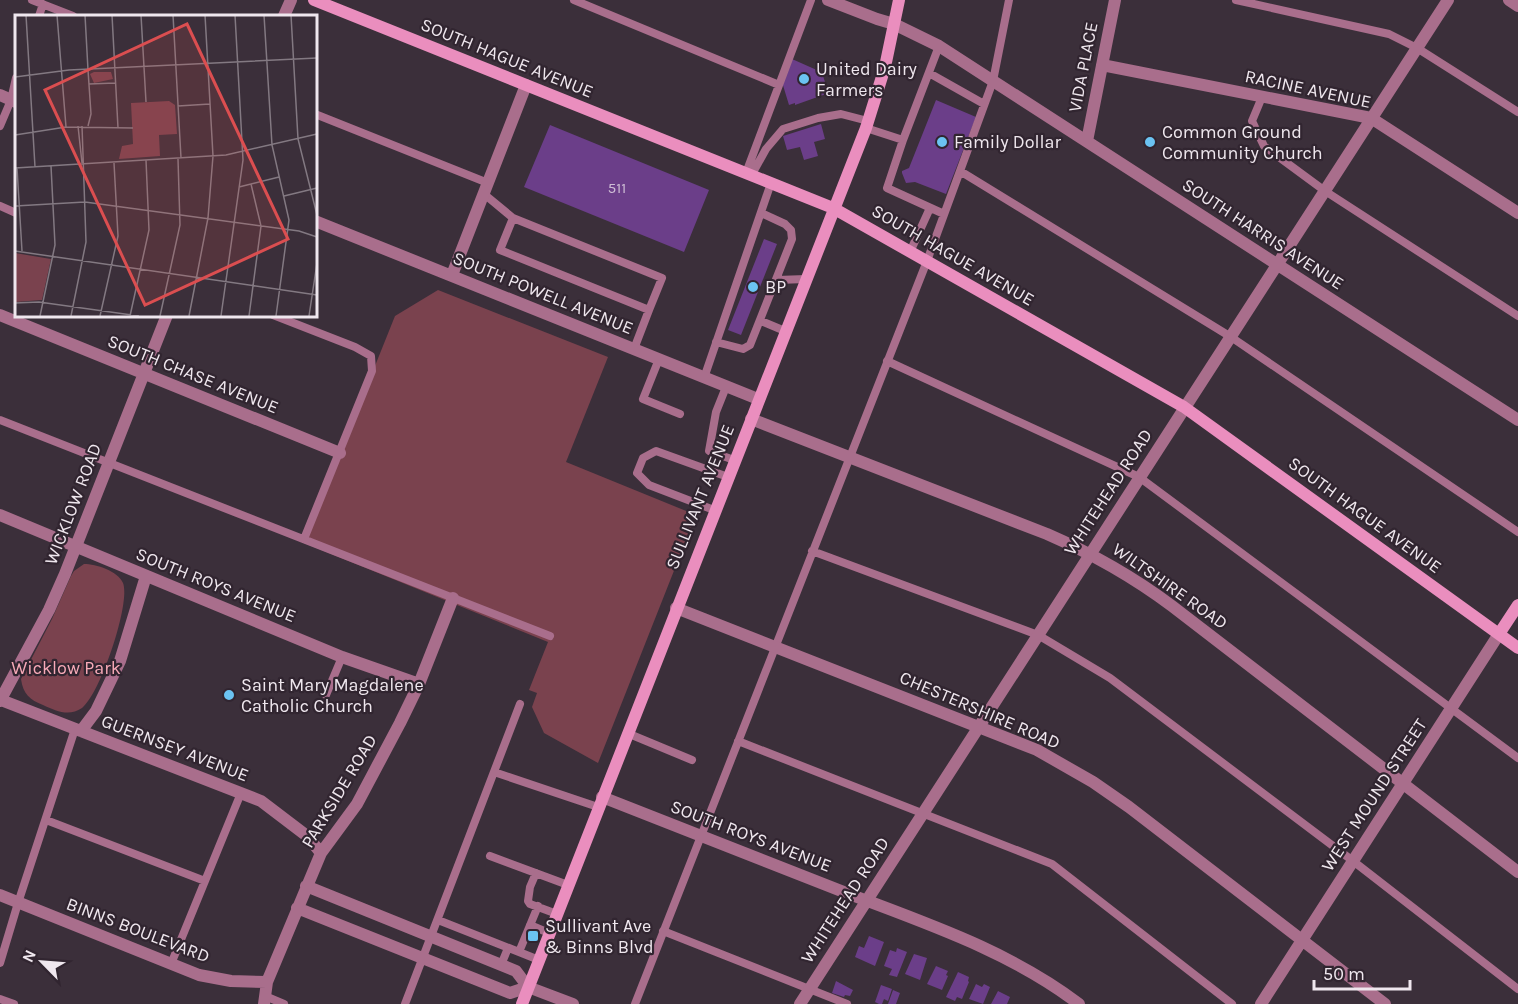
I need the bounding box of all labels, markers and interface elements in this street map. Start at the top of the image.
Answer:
street label: SOUTH HAGUE AVENUE [418,13,596,103]
inset map [15,15,316,316]
street label: VIDA PLACE [1063,20,1103,114]
place label: United Dairy Farmers [816,58,918,101]
street label: RACINE AVENUE [1243,65,1373,113]
marker: United Dairy Farmers [797,72,811,86]
place label: Common Ground Community Church [1162,121,1323,164]
place label: Family Dollar [954,131,1062,153]
marker: Family Dollar [935,135,949,149]
marker: Common Ground Community Church [1143,135,1157,149]
street label: SOUTH HARRIS AVENUE [1178,173,1348,295]
house number: 511 [608,179,626,197]
street label: SOUTH HAGUE AVENUE [868,199,1038,311]
street label: SOUTH POWELL AVENUE [450,247,636,339]
place label: BP [765,276,786,298]
marker: BP [746,280,760,294]
street label: SOUTH CHASE AVENUE [104,330,282,418]
street label: SULLIVANT AVENUE [661,421,739,573]
street label: WHITEHEAD ROAD [1059,425,1157,559]
street label: WICKLOW ROAD [40,440,106,568]
street label: SOUTH HAGUE AVENUE [1284,452,1446,578]
street label: WILTSHIRE ROAD [1108,538,1232,634]
street label: SOUTH ROYS AVENUE [133,543,299,627]
park label: Wicklow Park [11,657,121,679]
street label: CHESTERSHIRE ROAD [896,666,1064,754]
place label: Saint Mary Magdalene Catholic Church [241,674,424,717]
marker: Saint Mary Magdalene Catholic Church [222,688,236,702]
street label: GUERNSEY AVENUE [98,710,252,786]
street label: WEST MOUND STREET [1316,715,1432,875]
street label: PARKSIDE ROAD [296,730,382,852]
street label: SOUTH ROYS AVENUE [667,795,835,877]
street label: WHITEHEAD ROAD [796,833,894,967]
street label: BINNS BOULEVARD [63,893,213,967]
place label: Sullivant Ave & Binns Blvd [545,915,654,958]
marker: Sullivant Ave & Binns Blvd [526,929,540,943]
north arrow [12,932,72,992]
text: N [18,947,40,965]
scale bar [1314,953,1410,991]
text: 50 m [1323,963,1365,985]

